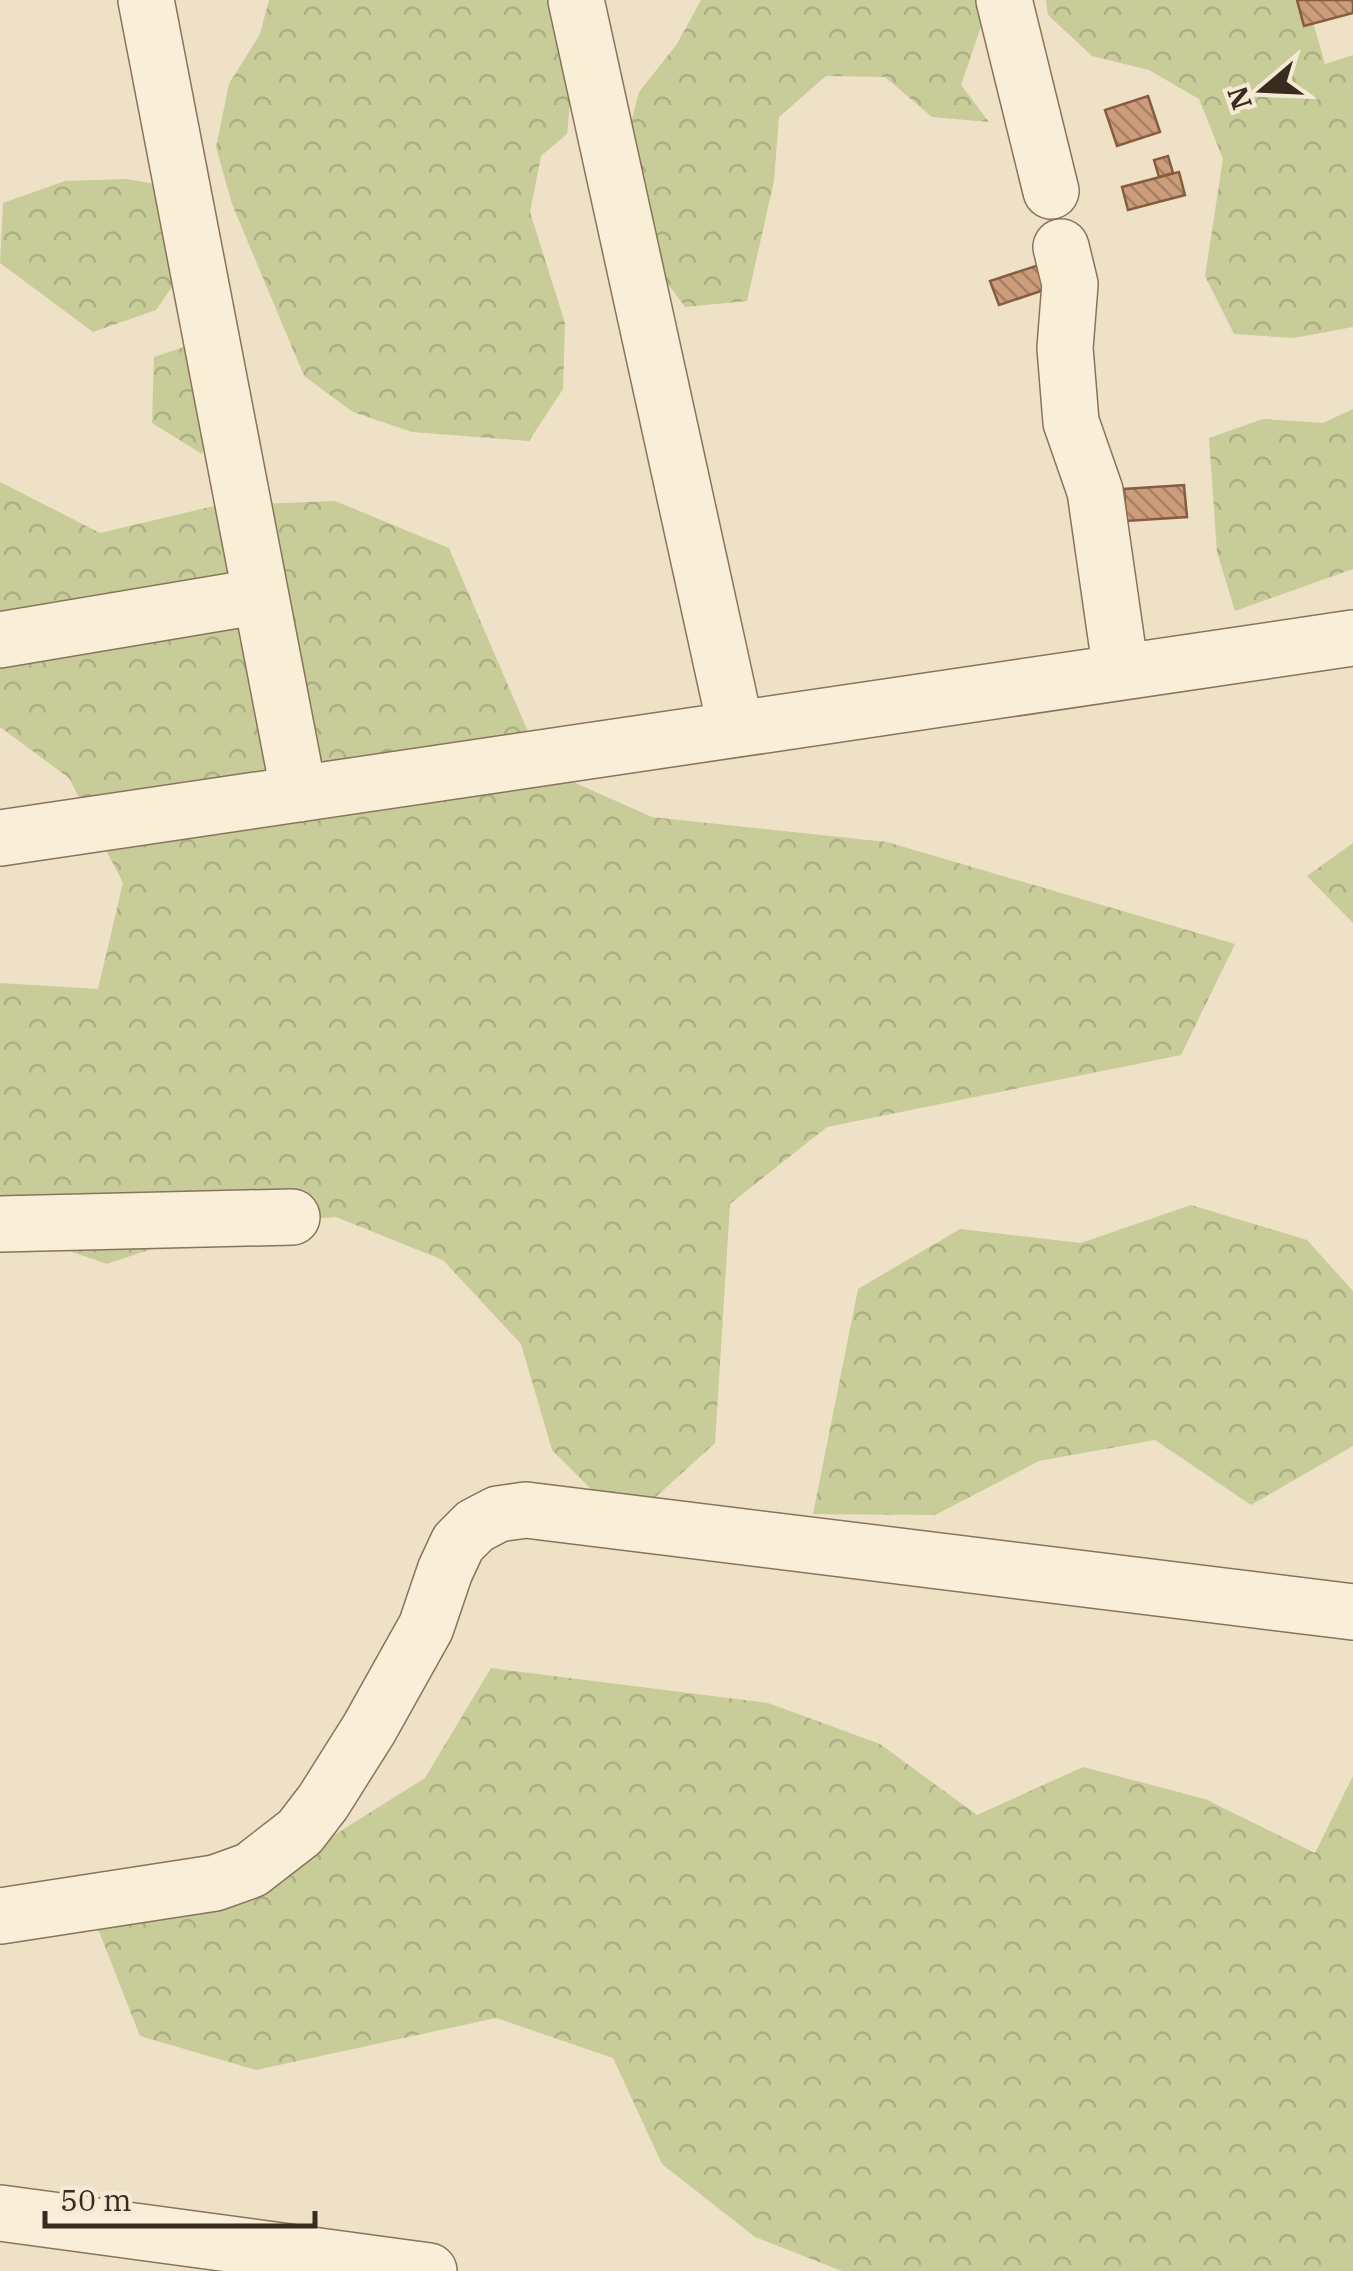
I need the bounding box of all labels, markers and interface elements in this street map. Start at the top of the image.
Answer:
north arrow [1213,40,1313,140]
text: N [1218,82,1260,115]
scale bar [45,2166,315,2228]
text: 50 m [60,2180,132,2219]

